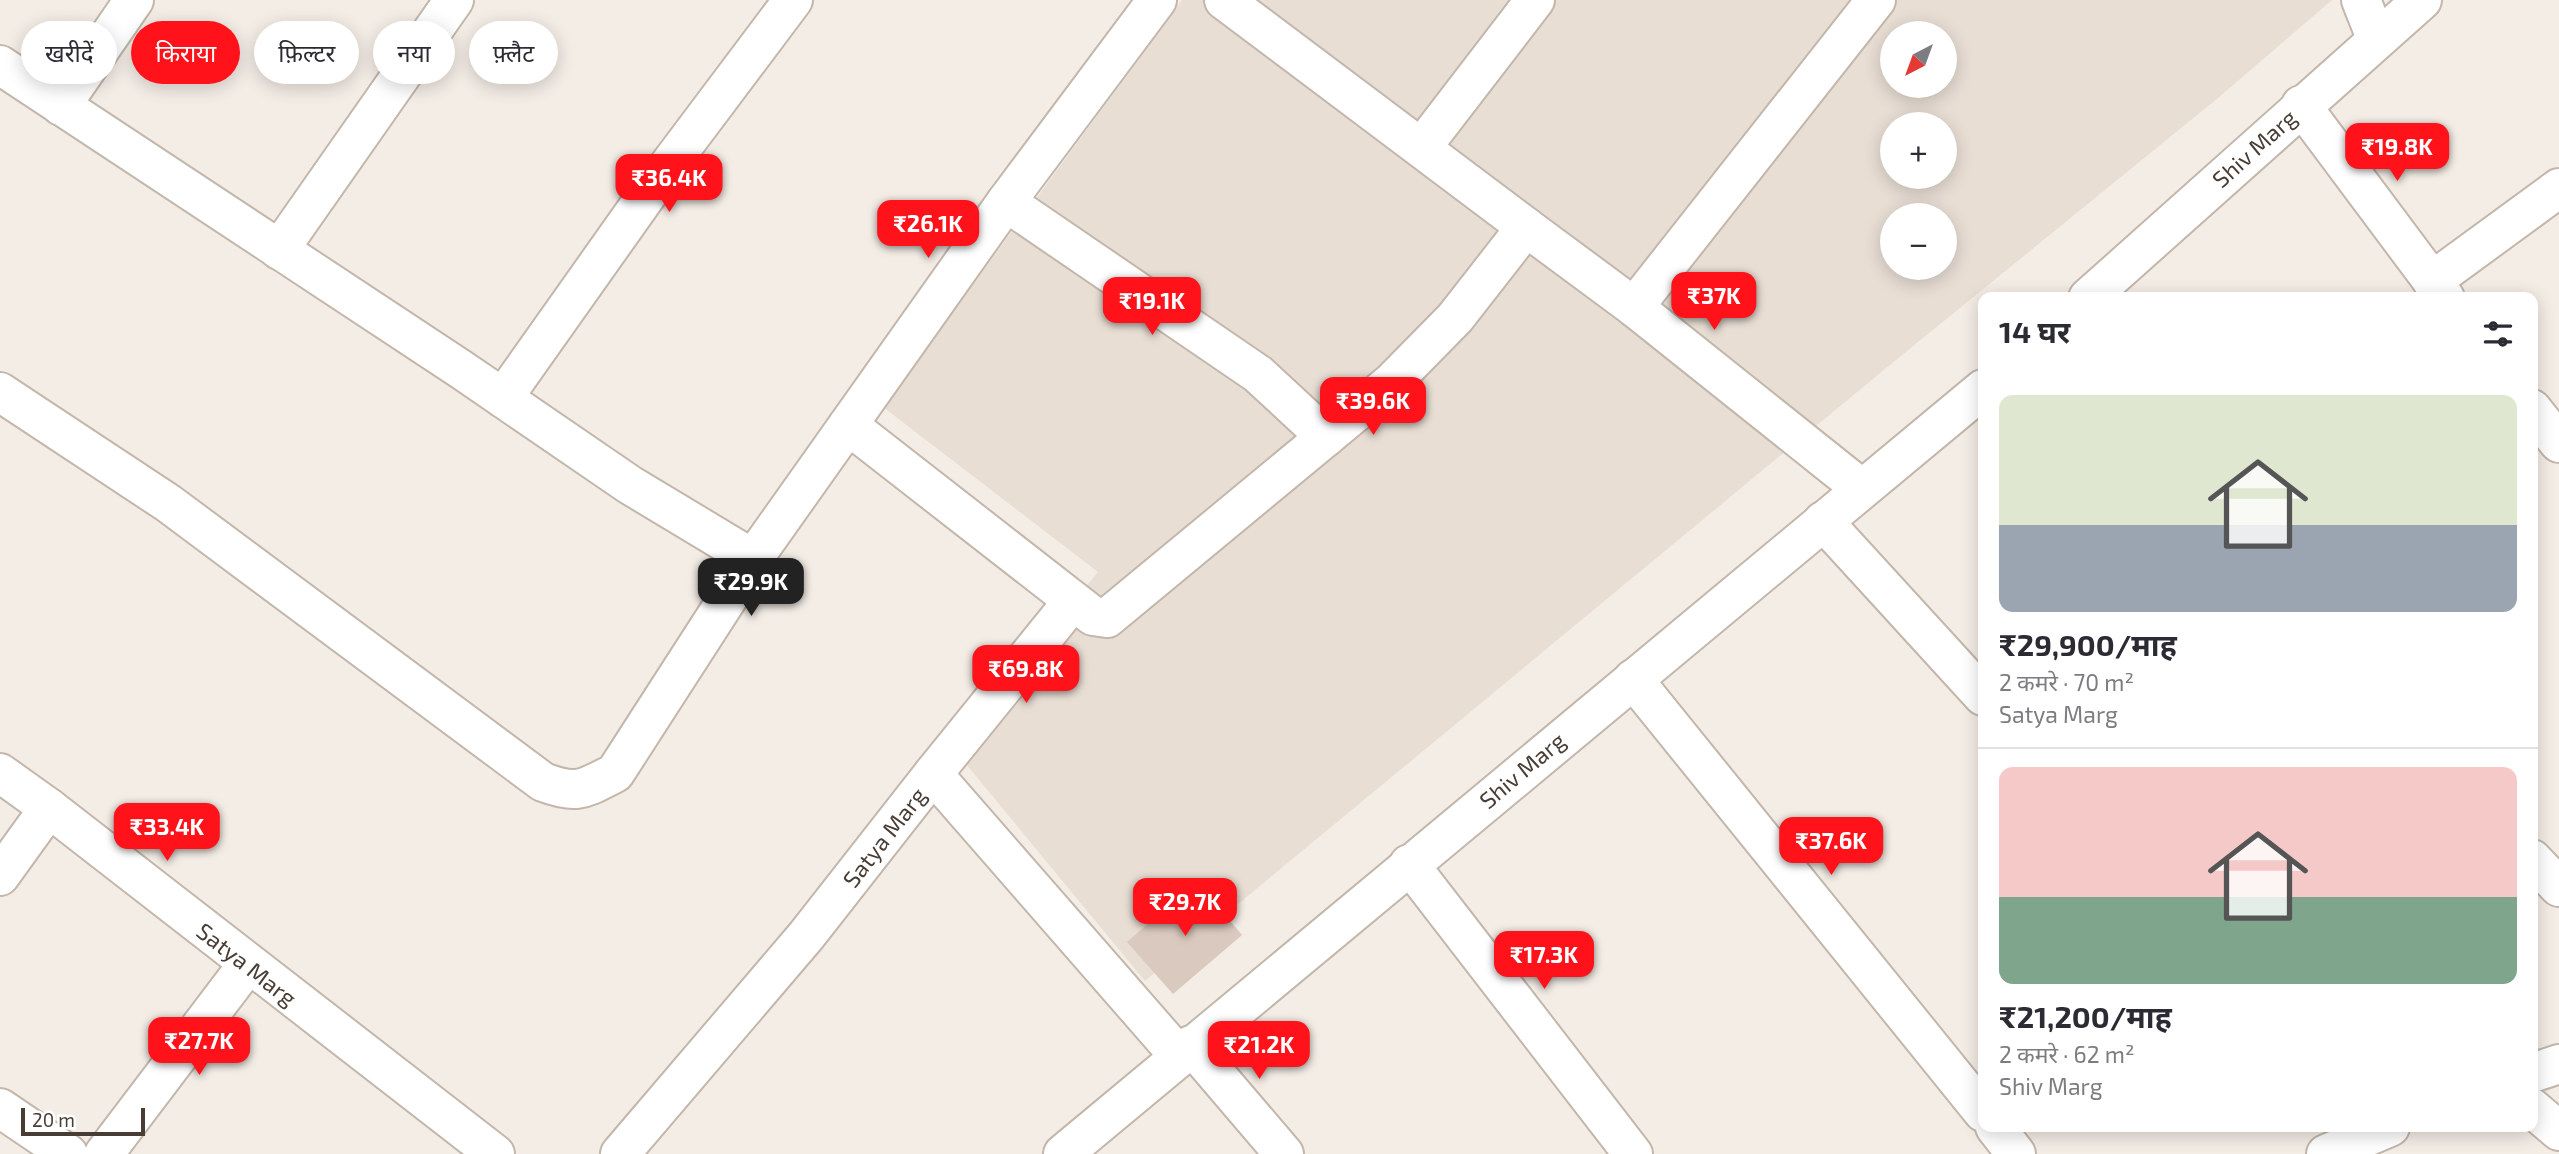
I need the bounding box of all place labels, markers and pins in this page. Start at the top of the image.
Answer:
pin: ₹19.8K [2340,124,2454,183]
pin: ₹36.4K [612,154,726,214]
pin: ₹26.1K [871,201,985,260]
pin: ₹37K [1673,272,1755,332]
pin: ₹19.1K [1095,278,1209,337]
pin: ₹39.6K [1316,378,1430,437]
pin: ₹29.9K [694,558,808,618]
pin: ₹69.8K [969,646,1083,705]
pin: ₹33.4K [110,804,224,863]
pin: ₹37.6K [1774,818,1888,877]
pin: ₹29.7K [1128,878,1242,938]
pin: ₹17.3K [1487,932,1601,991]
pin: ₹27.7K [142,1018,256,1077]
pin: ₹21.2K [1202,1021,1316,1081]

